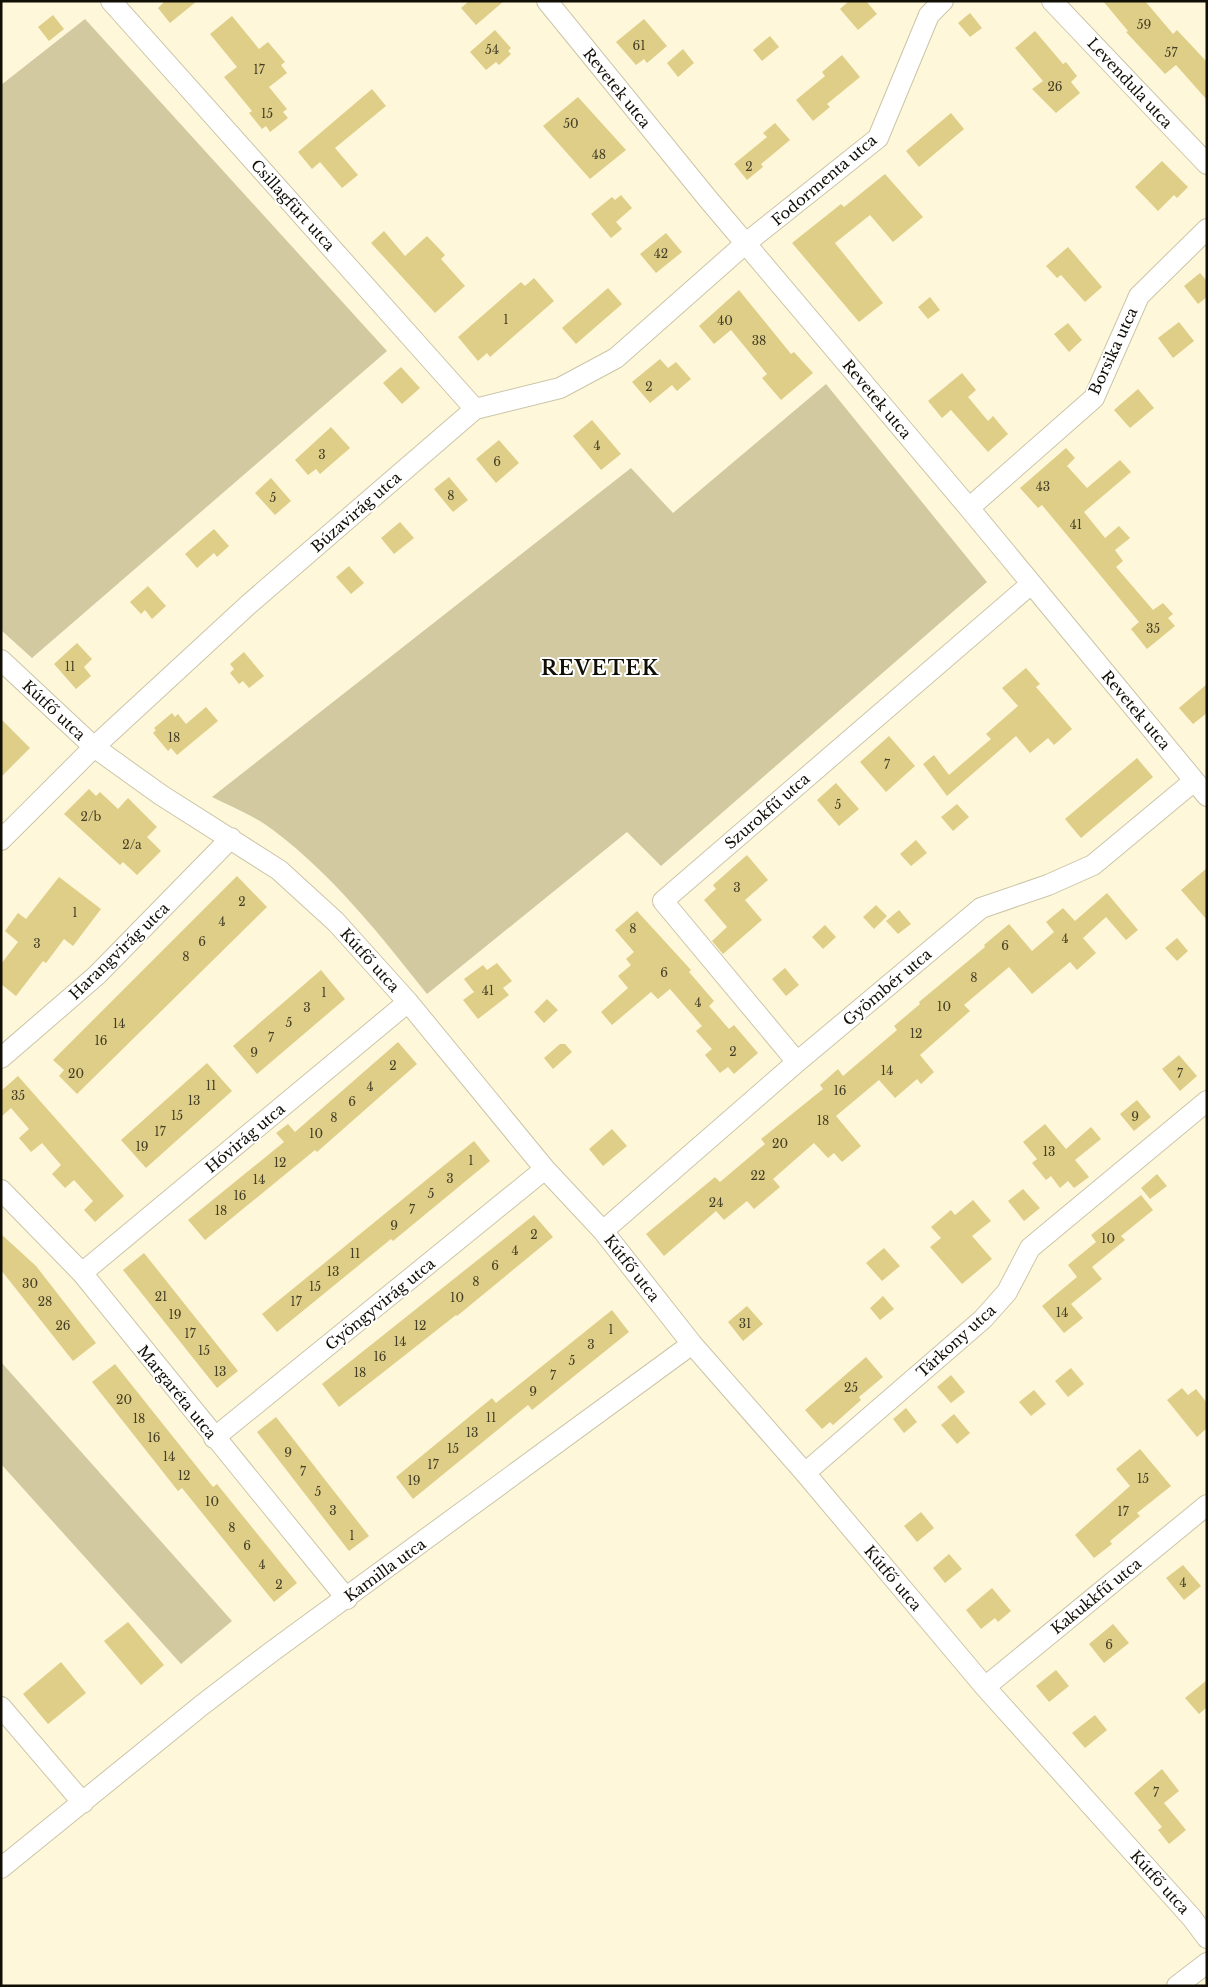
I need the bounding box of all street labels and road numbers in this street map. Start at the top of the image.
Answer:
street label: Levendula utca [1083,34,1177,133]
street label: Revetek utca [579,44,655,132]
street label: Fodormenta utca [768,130,881,230]
street label: Csillagfürt utca [247,155,339,255]
street label: Borsika utca [1084,304,1142,398]
street label: Revetek utca [838,356,916,443]
street label: Búzavirág utca [307,467,405,556]
street label: Revetek utca [1097,667,1175,754]
street label: Kútfő utca [18,676,90,744]
street label: Szurokfű utca [721,768,814,853]
street label: Harangvirág utca [65,898,174,1004]
street label: Kútfő utca [336,924,404,996]
street label: Gyömbér utca [839,944,936,1030]
street label: Hóvirág utca [201,1099,289,1177]
street label: Kútfő utca [600,1231,664,1306]
street label: Gyöngyvirág utca [321,1253,439,1354]
street label: Tárkony utca [912,1300,1000,1382]
street label: Margaréta utca [133,1341,221,1443]
street label: Kamilla utca [341,1534,430,1606]
street label: Kútfő utca [860,1541,926,1615]
street label: Kakukkfű utca [1047,1553,1145,1638]
street label: Kútfő utca [1126,1846,1194,1918]

